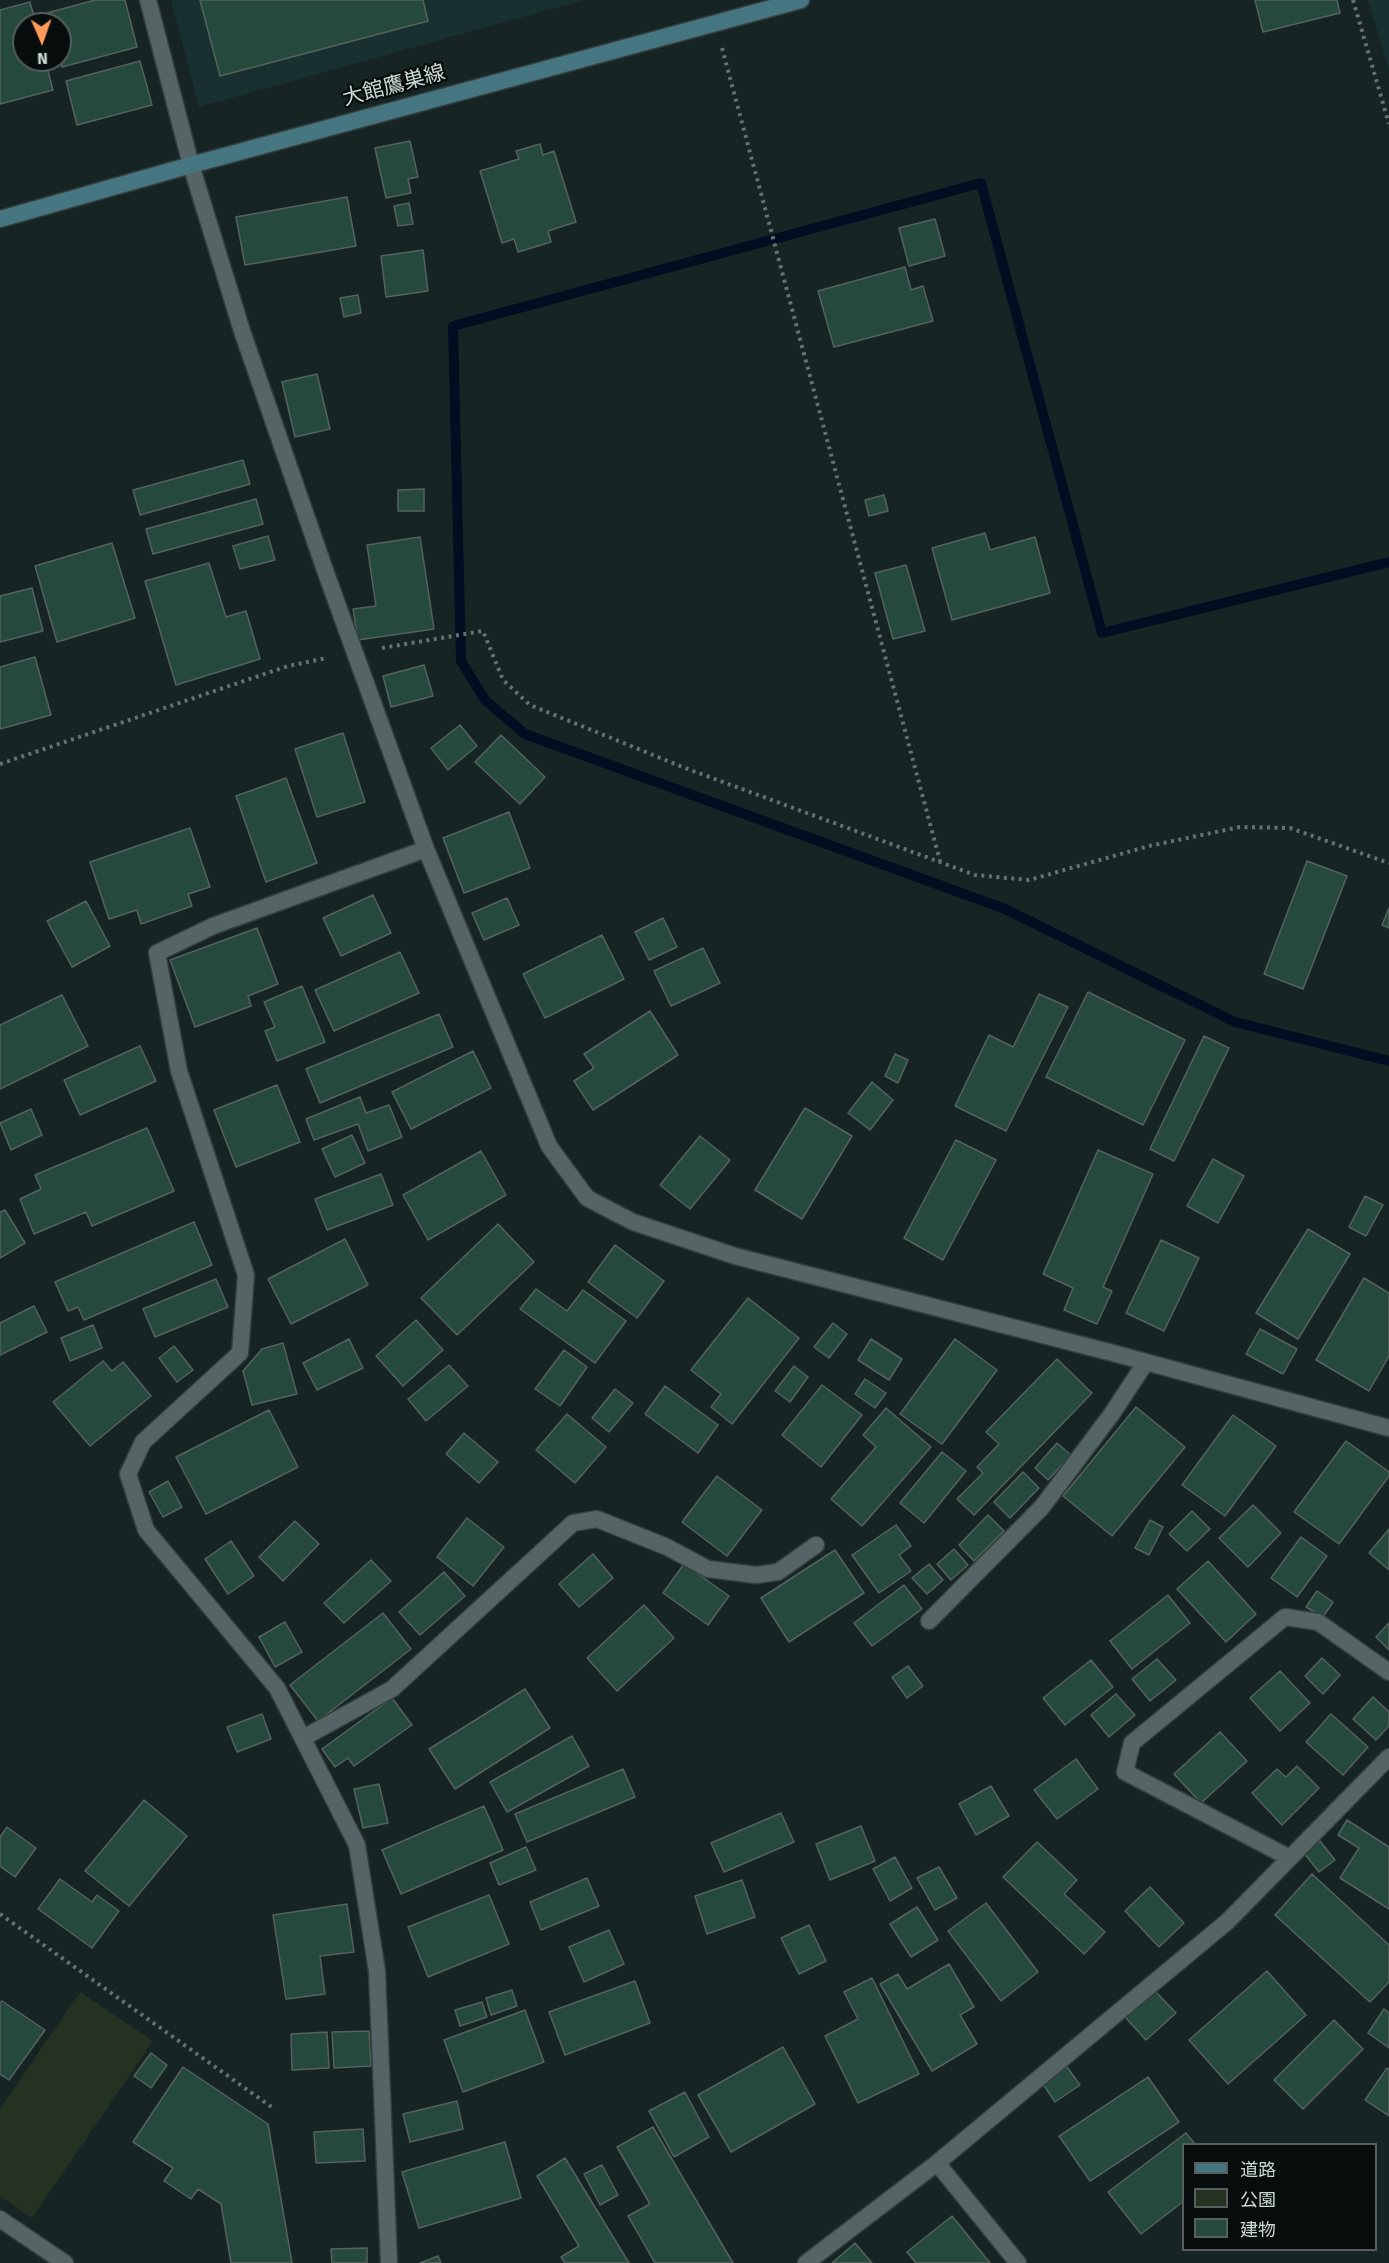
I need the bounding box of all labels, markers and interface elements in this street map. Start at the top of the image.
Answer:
north arrow [12,12,72,72]
text: N [37,49,48,68]
street label: 大館鷹巣線 [340,60,448,112]
legend [1182,2143,1377,2251]
text: 道路 [1240,2159,1276,2181]
text: 公園 [1240,2189,1276,2211]
text: 建物 [1240,2219,1276,2241]

